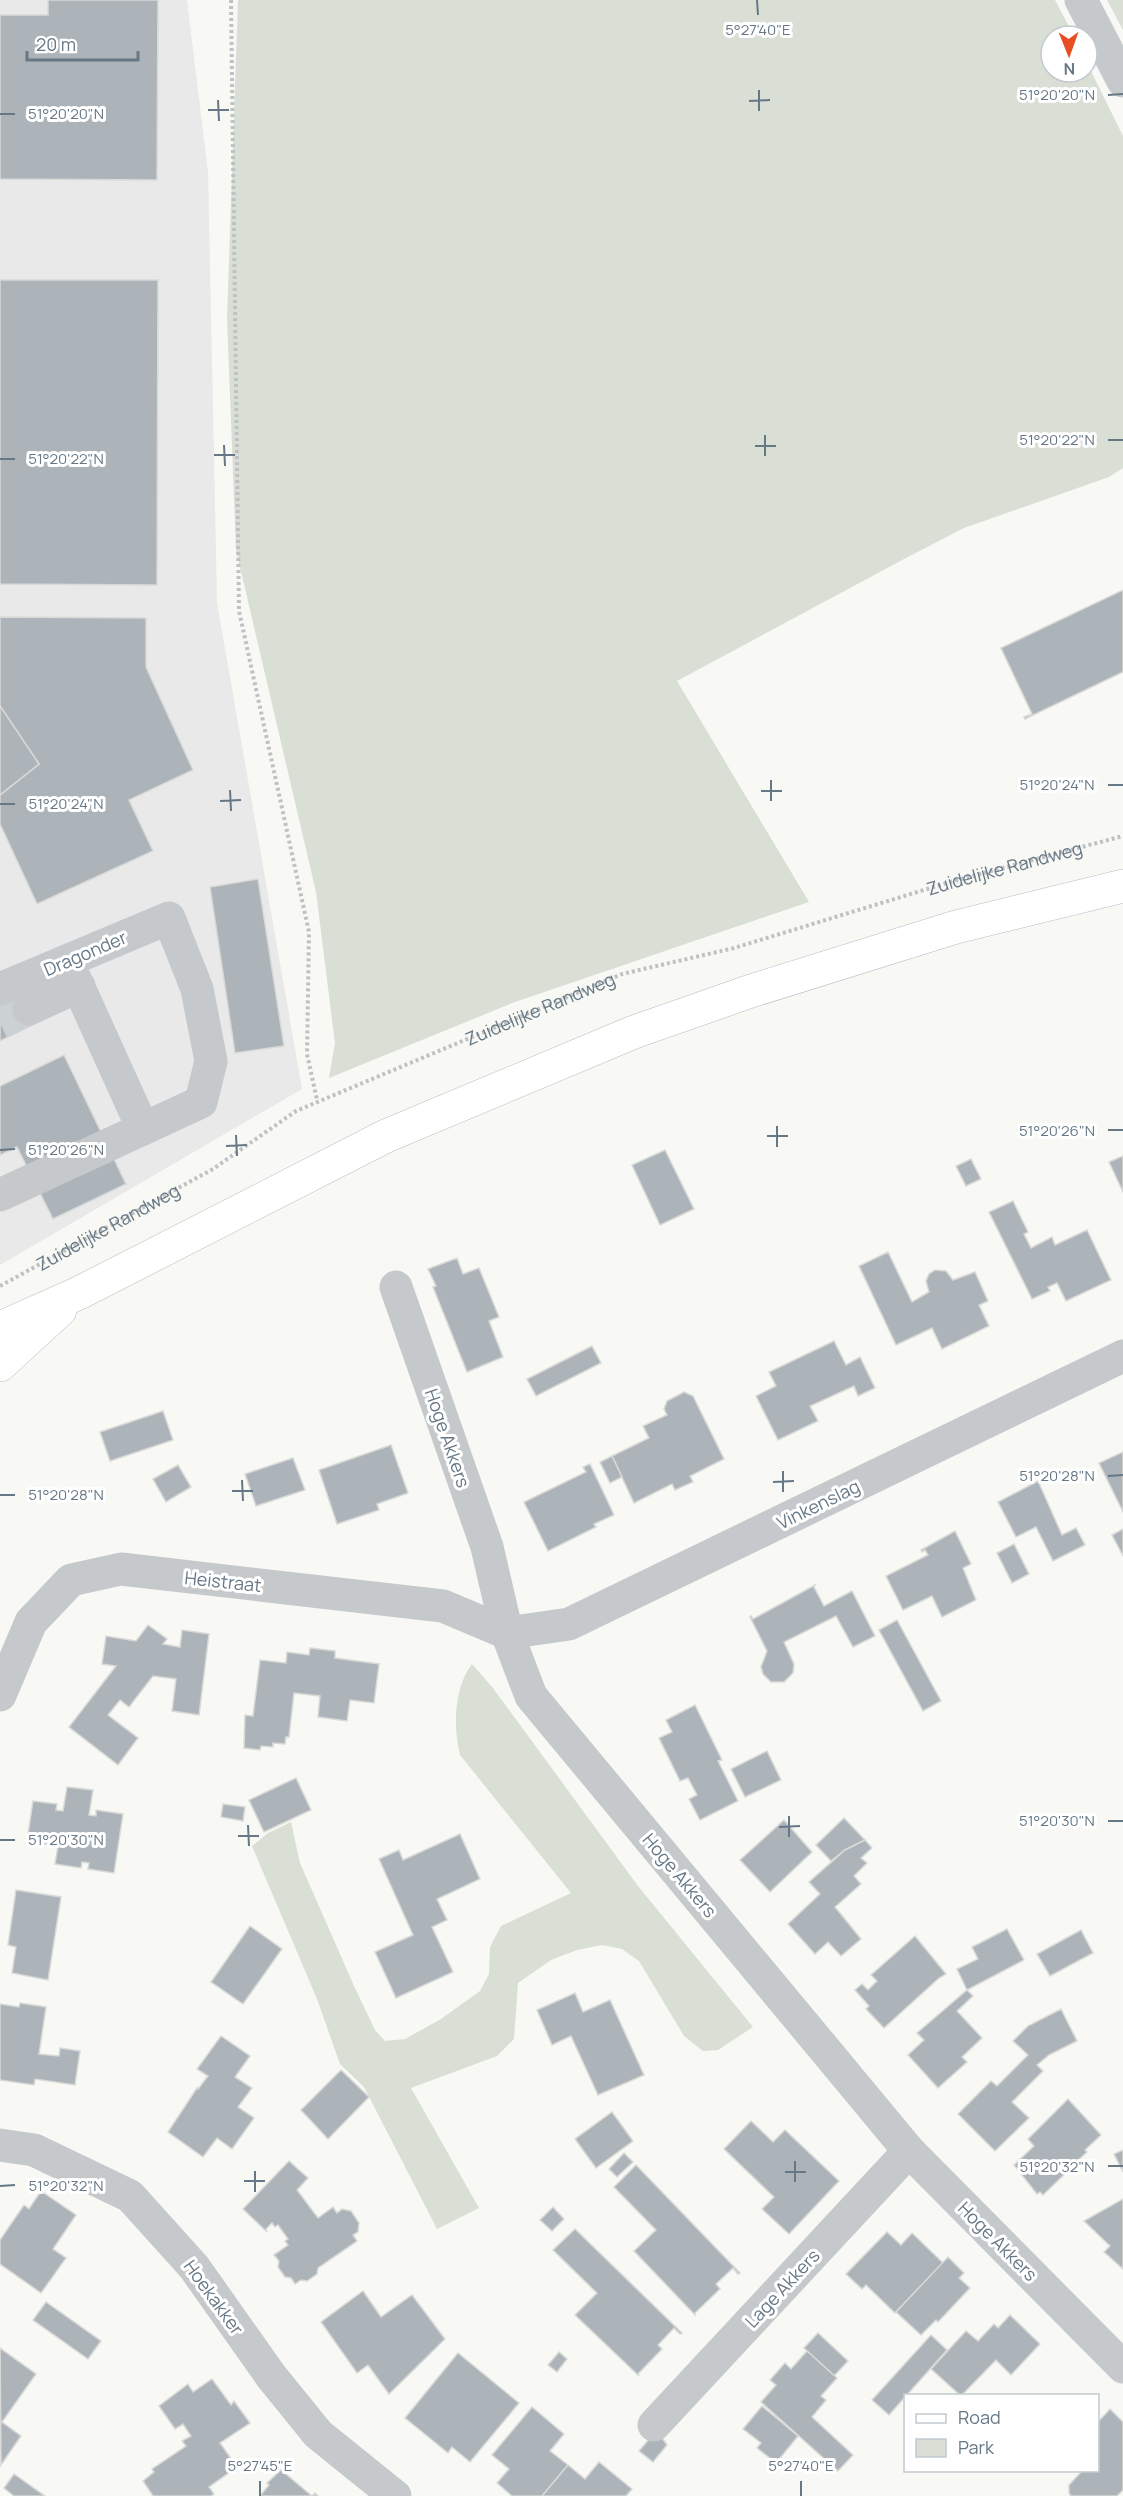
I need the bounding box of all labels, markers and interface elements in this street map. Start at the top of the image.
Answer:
text: 5°27'40"E [725,19,791,40]
scale bar [27,24,138,62]
north arrow [1039,24,1099,84]
text: 20 m [36,32,76,56]
text: N [1063,58,1075,80]
text: 51°20'20"N [1019,84,1095,105]
text: 51°20'20"N [28,103,104,124]
text: 51°20'22"N [1019,429,1095,450]
text: 51°20'22"N [28,448,104,469]
text: 51°20'24"N [1020,774,1094,795]
text: 51°20'24"N [29,793,103,814]
street label: Zuidelijke Randweg [924,835,1085,900]
street label: Dragonder [40,925,131,981]
street label: Zuidelijke Randweg [462,966,619,1051]
text: 51°20'26"N [1019,1120,1095,1141]
text: 51°20'26"N [28,1139,104,1160]
street label: Zuidelijke Randweg [32,1178,184,1276]
street label: Hoge Akkers [420,1385,476,1491]
text: 51°20'28"N [1019,1465,1095,1486]
street label: Vinkenslag [773,1474,863,1534]
text: 51°20'28"N [28,1484,104,1505]
street label: Heistraat [183,1565,263,1597]
text: 51°20'30"N [1019,1810,1095,1831]
street label: Hoge Akkers [638,1828,722,1922]
text: 51°20'30"N [28,1829,104,1850]
text: 51°20'32"N [1019,2156,1095,2177]
text: 51°20'32"N [28,2175,104,2196]
street label: Hoge Akkers [953,2196,1043,2286]
street label: Lage Akkers [739,2244,825,2332]
street label: Hoekakker [179,2255,250,2340]
legend [904,2394,1099,2472]
text: Road [958,2405,1001,2429]
text: Park [958,2435,995,2459]
text: 5°27'45"E [228,2455,292,2476]
text: 5°27'40"E [768,2455,834,2476]

